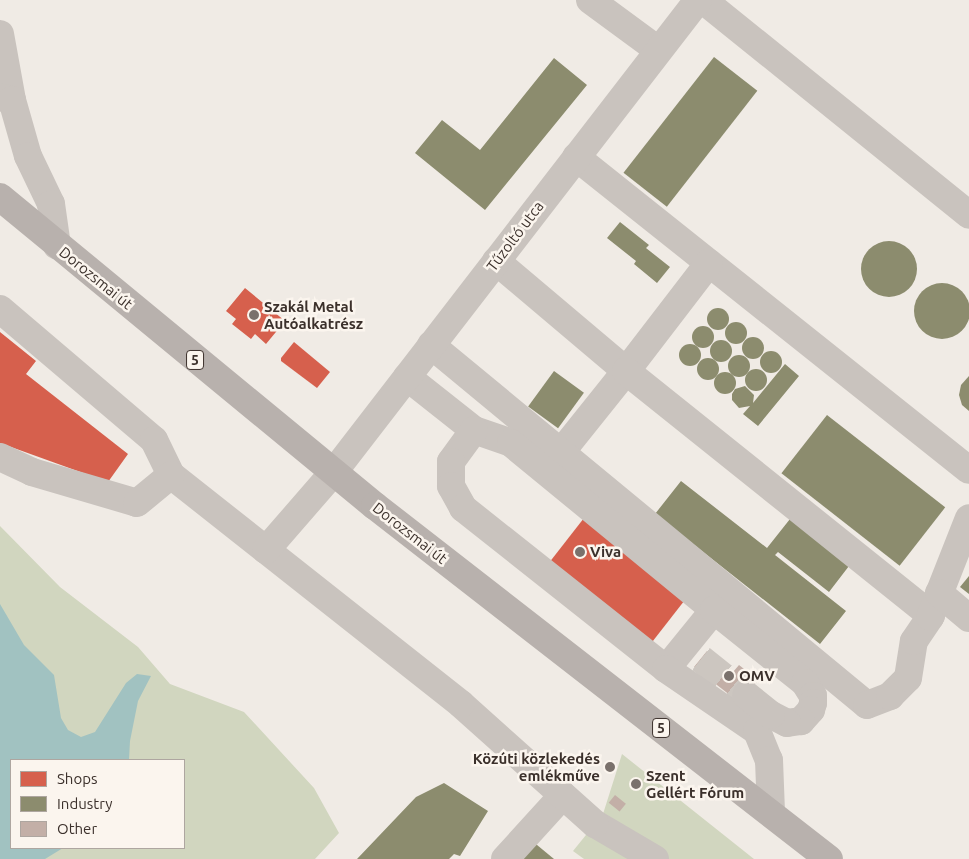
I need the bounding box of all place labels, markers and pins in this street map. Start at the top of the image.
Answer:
place label: Szakál Metal Autóalkatrész [264,297,363,332]
marker: Szakál Metal Autóalkatrész [248,309,260,321]
place label: Viva [590,543,621,561]
marker: Viva [574,546,586,558]
place label: OMV [739,667,775,685]
marker: OMV [723,670,735,682]
place label: Közúti közlekedés emlékműve [473,749,600,784]
marker: Közúti közlekedés emlékműve [604,761,616,773]
place label: Szent Gellért Fórum [646,766,744,801]
marker: Szent Gellért Fórum [630,778,642,790]

